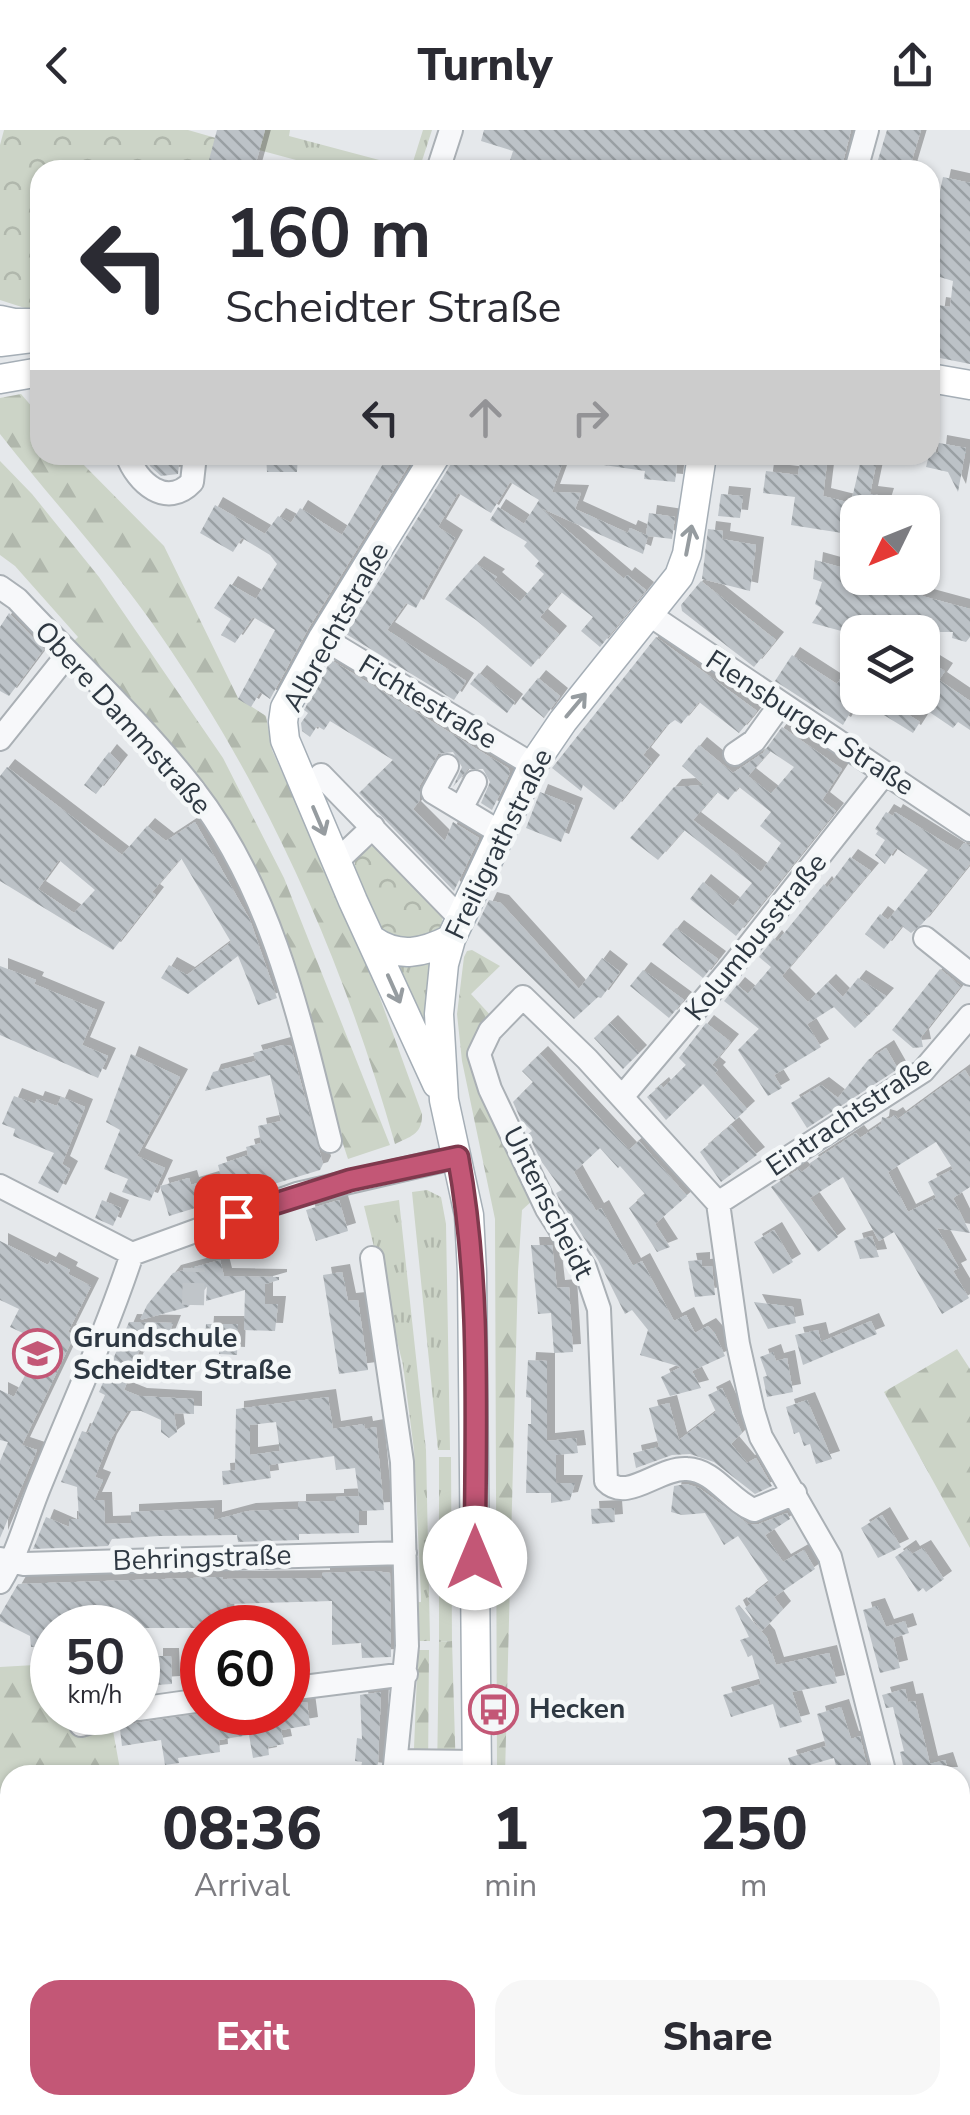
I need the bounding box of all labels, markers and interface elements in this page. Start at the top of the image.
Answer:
text: Turnly [417,35,553,96]
icon: back [30,38,85,93]
icon: share [885,38,940,93]
text: 160 m [225,186,431,282]
icon: left [60,200,190,330]
text: Scheidter Straße [225,277,562,338]
icon: left [353,390,408,445]
icon: ahead [458,390,513,445]
icon: right [563,390,618,445]
north arrow [840,495,940,595]
map controls [840,495,940,715]
one-way arrow [681,525,700,557]
street label: Albrechtstraße [274,535,398,719]
street label: Obere Dammstraße [26,613,220,823]
button: layers [840,615,940,715]
street label: Flensburger Straße [698,641,922,805]
street label: Fichtestraße [352,646,504,758]
one-way arrow [565,692,587,718]
street label: Freiligrathstraße [436,742,562,946]
one-way arrow [311,805,329,835]
street label: Kolumbusstraße [676,845,836,1029]
one-way arrow [386,974,404,1004]
street label: Eintrachtstraße [759,1047,939,1185]
street label: Untenscheidt [493,1120,603,1286]
pin [194,1174,279,1259]
icon: arrive [209,1189,264,1244]
place label: Grundschule Scheidter Straße [73,1319,292,1389]
school or university icon: Grundschule Scheidter Straße [12,1328,64,1380]
position arrow [423,1506,527,1610]
street label: Behringstraße [112,1536,292,1580]
speed limit sign: 60 [180,1605,310,1735]
text: 50 [65,1623,125,1692]
text: km/h [67,1678,123,1712]
bus stop icon: Hecken [468,1683,520,1735]
place label: Hecken [529,1690,625,1728]
text: 08:36 [162,1788,322,1870]
text: 1 [493,1788,529,1870]
text: 250 [700,1788,808,1870]
text: Arrival [194,1864,290,1907]
text: min [484,1864,537,1907]
text: m [740,1864,767,1907]
button: Exit [30,1980,475,2095]
button: Share [495,1980,940,2095]

